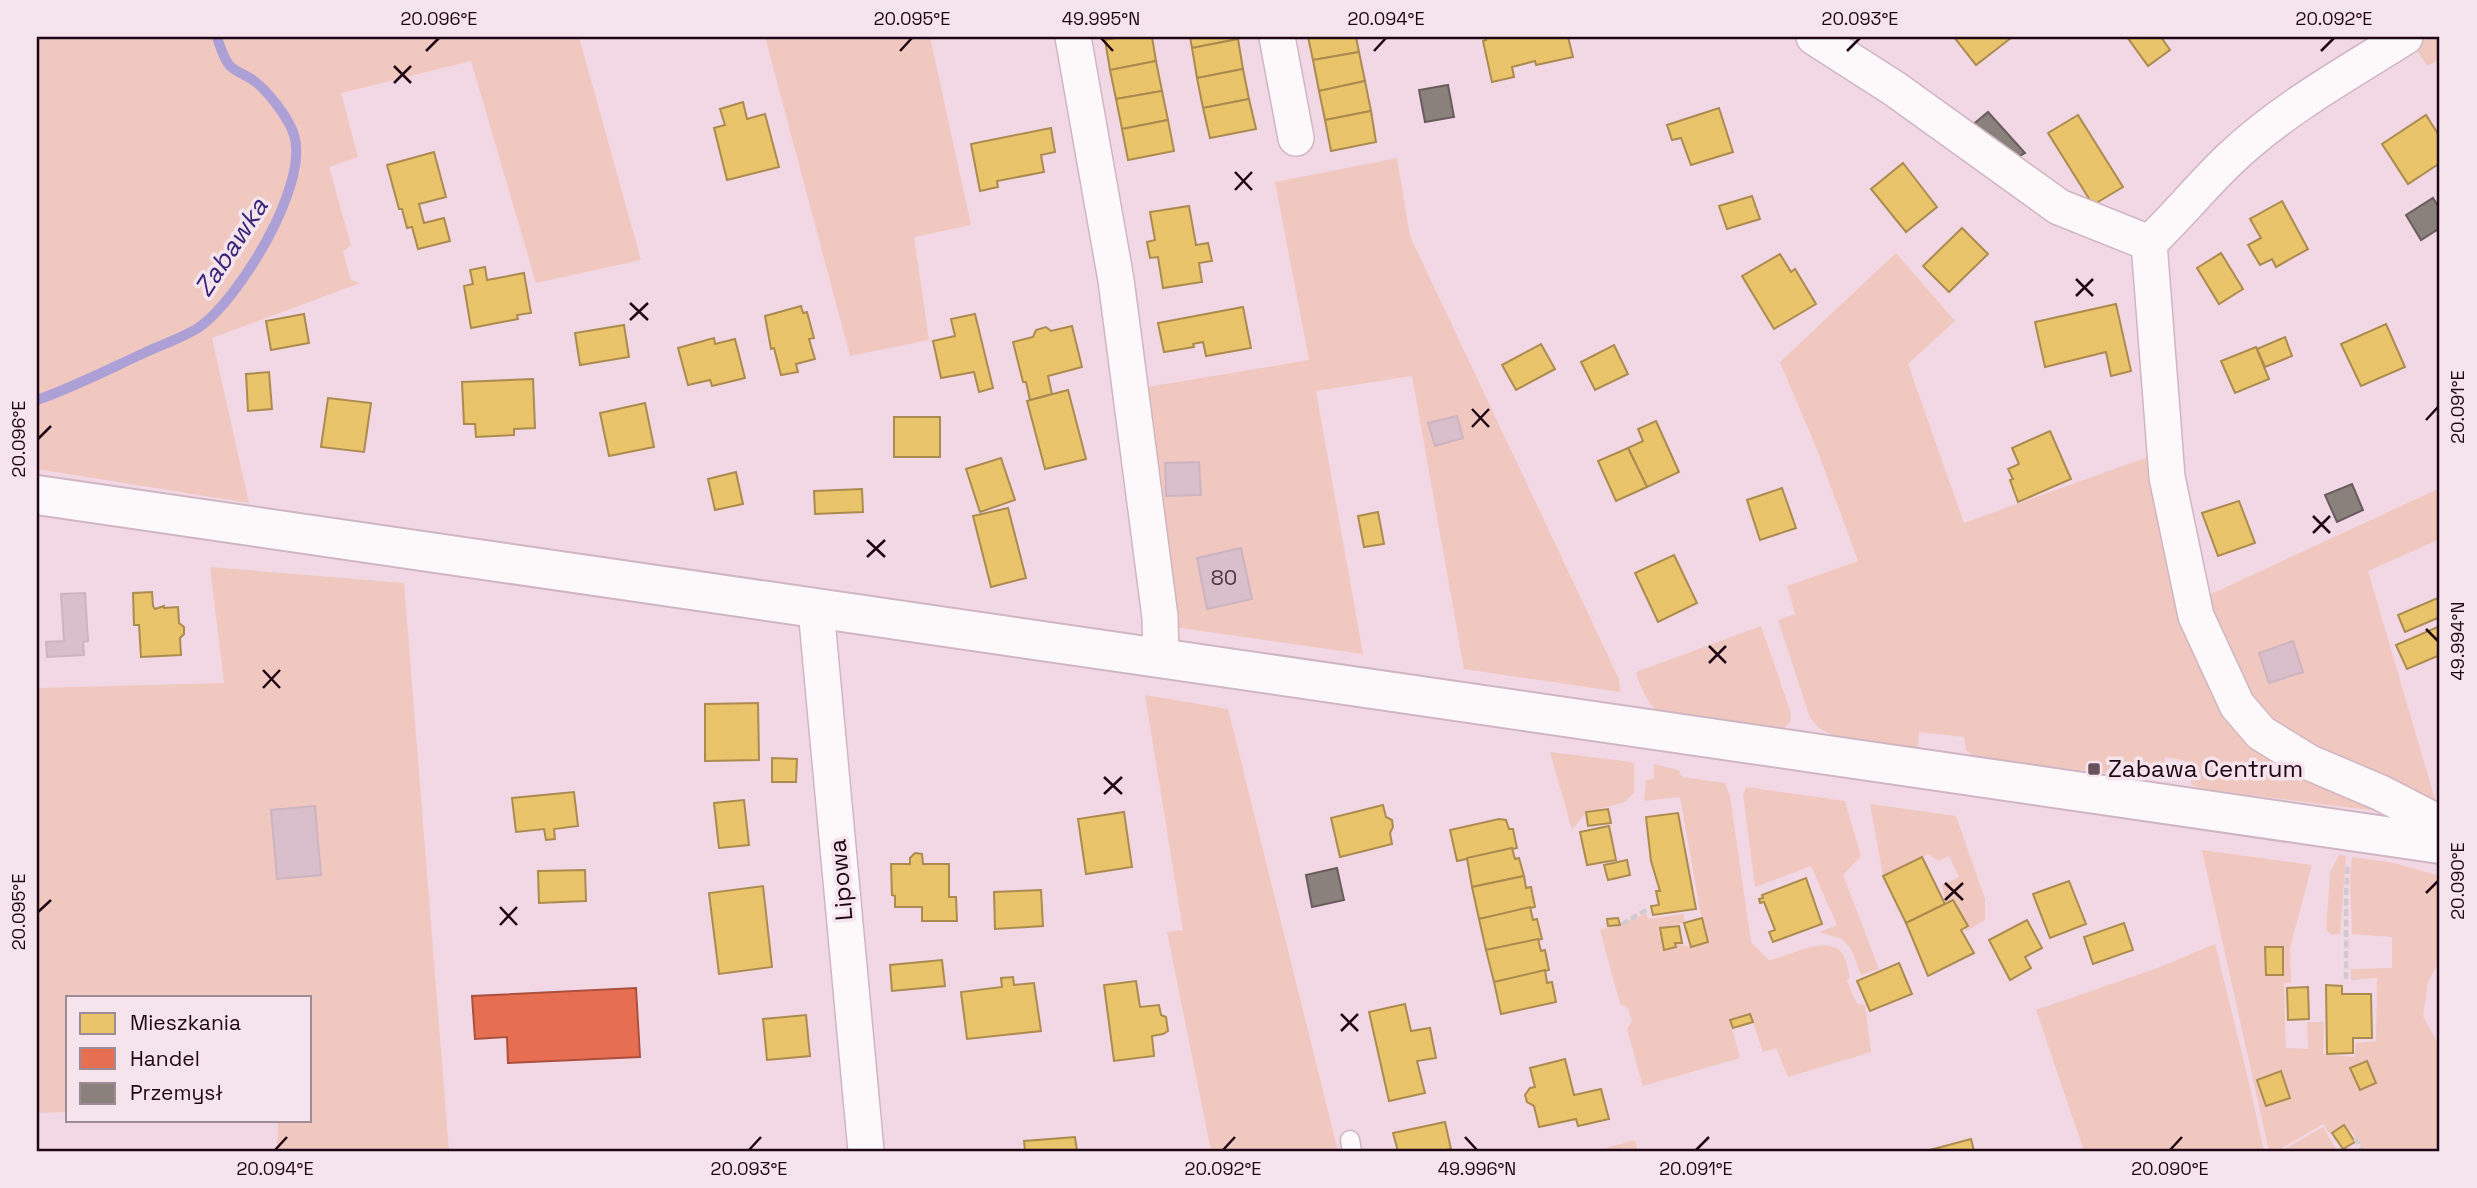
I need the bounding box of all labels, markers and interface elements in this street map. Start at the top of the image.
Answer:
text: 20.096°E [401,7,477,30]
text: 20.095°E [874,7,950,30]
text: 49.995°N [1062,7,1140,30]
text: 20.094°E [1347,7,1425,30]
text: 20.093°E [1822,7,1898,30]
text: 20.092°E [2296,7,2372,30]
water label: Zabawka [187,190,276,303]
text: 20.091°E [2446,370,2469,444]
text: 20.096°E [7,401,30,477]
house number: 80 [1211,564,1237,591]
text: 49.994°N [2446,602,2469,680]
place label: Zabawa Centrum [2108,753,2303,784]
marker: Zabawa Centrum [2086,761,2102,777]
street label: Lipowa [821,838,860,922]
text: 20.090°E [2446,842,2469,920]
text: 20.095°E [7,874,30,950]
legend [66,996,312,1122]
text: Mieszkania [130,1009,241,1036]
text: Handel [130,1045,200,1072]
text: Przemysł [130,1079,223,1106]
text: 20.094°E [236,1157,314,1180]
text: 20.093°E [711,1157,787,1180]
text: 20.092°E [1185,1157,1261,1180]
text: 49.996°N [1438,1157,1516,1180]
text: 20.091°E [1659,1157,1733,1180]
text: 20.090°E [2131,1157,2209,1180]

